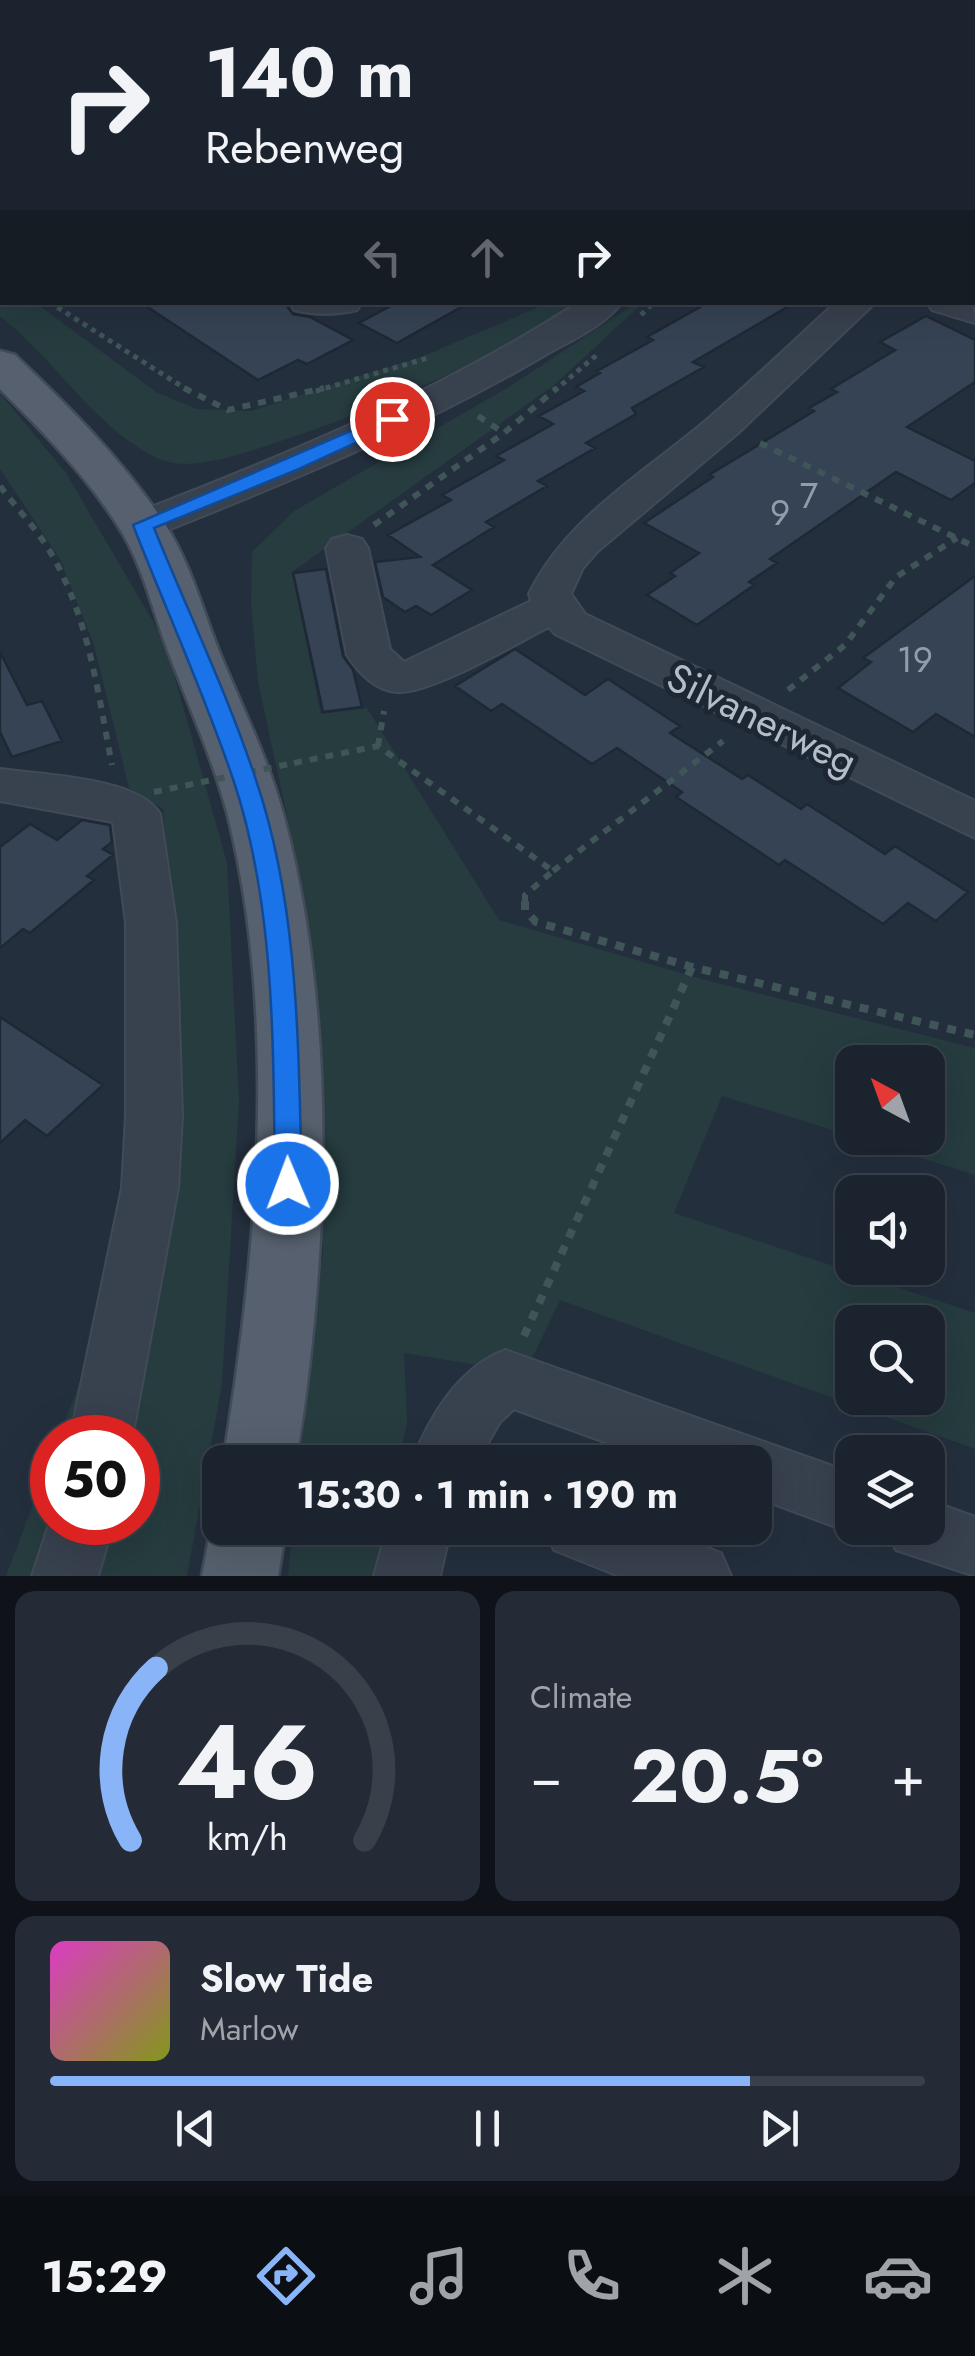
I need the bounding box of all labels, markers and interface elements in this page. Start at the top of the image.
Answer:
text: 140 m [205,22,414,123]
icon: right [40,40,170,170]
text: Rebenweg [205,115,404,180]
icon: left [355,230,410,285]
icon: ahead [460,230,515,285]
icon: right [565,230,620,285]
pin [350,377,435,462]
icon: arrive [365,392,420,447]
house number: 7 [800,471,819,521]
house number: 9 [770,488,790,538]
house number: 19 [897,635,933,685]
street label: Silvanerweg [657,648,867,790]
north arrow [835,1045,945,1155]
map controls [835,1045,945,1545]
position arrow [236,1132,340,1236]
button: sound [835,1175,945,1285]
button: search [835,1305,945,1415]
speed limit sign: 50 [30,1415,160,1545]
button: layers [835,1435,945,1545]
text: 15:30 · 1 min · 190 m [296,1467,678,1522]
text: Climate [530,1674,632,1720]
text: 46 [176,1687,319,1837]
text: 20.5° [630,1722,824,1830]
text: − [530,1737,562,1817]
text: + [891,1737,925,1817]
text: km/h [207,1812,288,1863]
text: Slow Tide [200,1951,373,2006]
text: Marlow [200,2006,298,2052]
icon: previous [168,2101,223,2156]
icon: pause [460,2101,515,2156]
icon: next [752,2101,807,2156]
icon: directions [251,2241,321,2311]
icon: music [404,2241,474,2311]
icon: phone [557,2241,627,2311]
icon: climate [710,2241,780,2311]
icon: car [863,2241,933,2311]
text: 15:29 [42,2244,168,2309]

